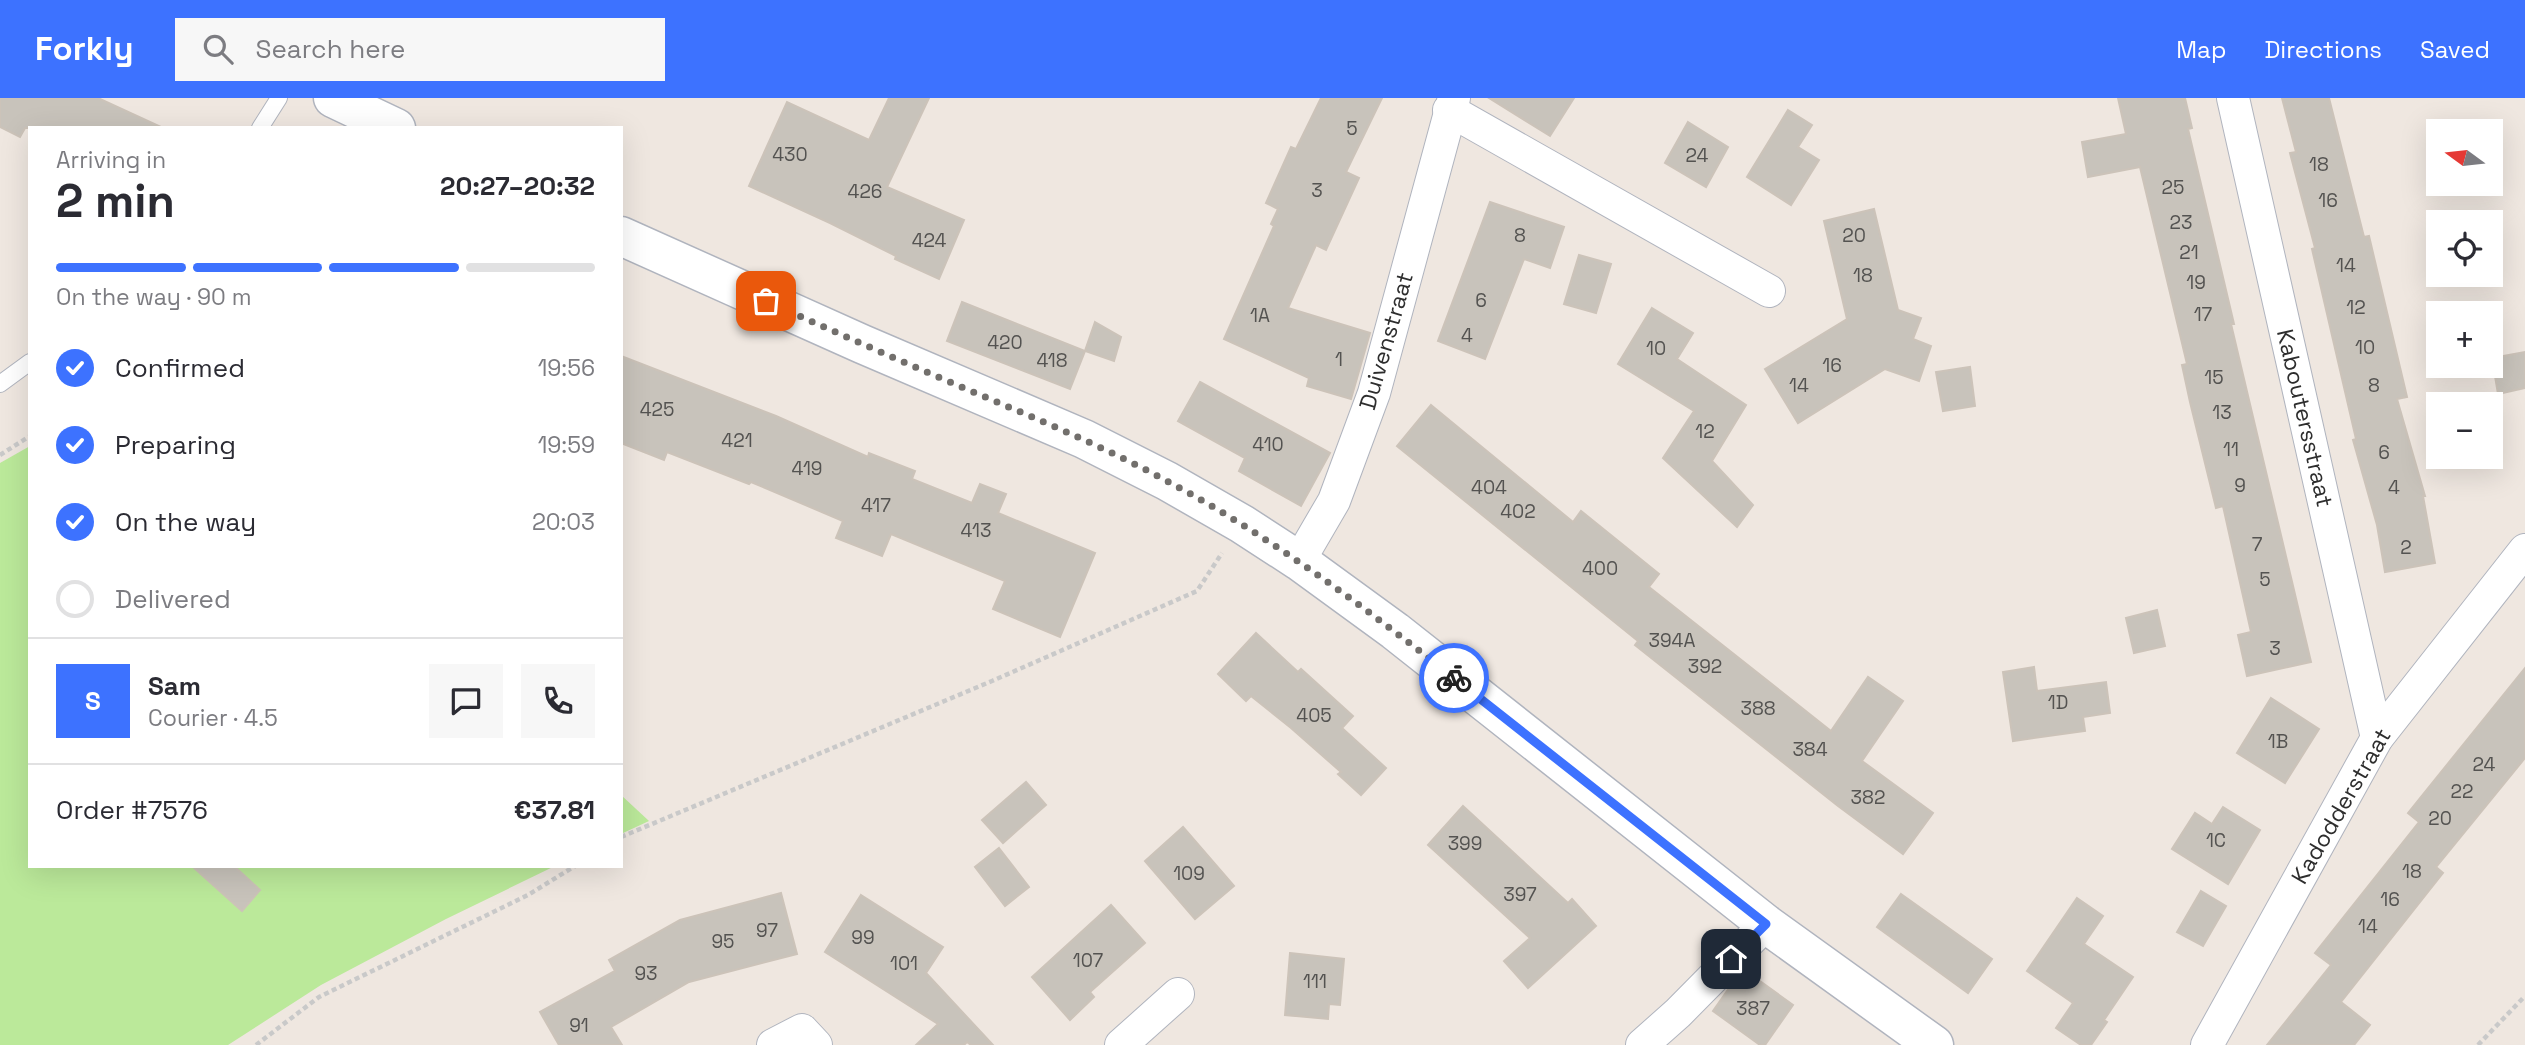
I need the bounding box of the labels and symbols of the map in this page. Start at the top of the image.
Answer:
house number: 5 [1346,116,1358,141]
north arrow [2426,119,2502,196]
house number: 430 [772,142,808,167]
house number: 24 [1686,143,1709,168]
house number: 18 [2309,152,2329,177]
house number: 25 [2162,175,2184,200]
house number: 3 [1311,178,1323,203]
house number: 426 [848,179,882,204]
house number: 16 [2318,188,2338,213]
house number: 23 [2170,210,2192,235]
house number: 8 [1514,223,1526,248]
house number: 20 [1842,223,1866,248]
house number: 424 [912,228,946,253]
house number: 21 [2179,240,2199,265]
house number: 14 [2336,253,2356,278]
house number: 18 [1853,263,1873,288]
street label: Duivenstraat [1352,269,1420,413]
house number: 19 [2186,270,2206,295]
pin [736,271,796,331]
house number: 6 [1475,288,1487,313]
house number: 12 [2346,295,2366,320]
house number: 17 [2194,302,2213,327]
house number: 1A [1250,303,1270,328]
house number: 4 [1461,323,1473,348]
street label: Kaboutersstraat [2270,326,2340,510]
house number: 420 [987,330,1023,355]
house number: 10 [2355,335,2375,360]
house number: 10 [1646,336,1666,361]
house number: 1 [1335,347,1343,372]
house number: 418 [1036,348,1068,373]
house number: 16 [1822,353,1842,378]
house number: 15 [2204,365,2224,390]
house number: 14 [1789,373,1809,398]
house number: 8 [2368,373,2380,398]
house number: 425 [640,397,674,422]
house number: 13 [2212,400,2232,425]
house number: 12 [1695,419,1715,444]
house number: 421 [721,428,753,453]
house number: 410 [1252,432,1284,457]
house number: 11 [2223,437,2239,462]
house number: 6 [2378,440,2390,465]
house number: 419 [792,456,822,481]
house number: 9 [2234,473,2246,498]
house number: 404 [1471,475,1507,500]
house number: 4 [2388,475,2400,500]
house number: 417 [861,493,891,518]
house number: 402 [1500,499,1536,524]
house number: 413 [961,518,991,543]
house number: 7 [2252,532,2263,557]
house number: 2 [2400,535,2412,560]
house number: 400 [1582,556,1618,581]
house number: 5 [2259,567,2271,592]
house number: 394A [1649,628,1696,653]
house number: 3 [2269,636,2281,661]
courier [1419,643,1489,713]
house number: 392 [1688,654,1722,679]
house number: 1D [2048,690,2068,715]
house number: 388 [1740,696,1776,721]
house number: 405 [1296,703,1332,728]
street label: Kadodderstraat [2284,723,2398,889]
house number: 1B [2268,729,2288,754]
house number: 384 [1792,737,1828,762]
house number: 24 [2473,752,2496,777]
house number: 22 [2451,779,2473,804]
house number: 382 [1851,785,1885,810]
house number: 20 [2428,806,2452,831]
house number: 1C [2206,828,2226,853]
house number: 399 [1448,831,1482,856]
house number: 18 [2402,859,2422,884]
house number: 109 [1173,861,1205,886]
house number: 397 [1503,882,1537,907]
house number: 16 [2380,887,2400,912]
house number: 14 [2358,914,2378,939]
house number: 97 [756,918,778,943]
house number: 99 [851,925,875,950]
house number: 95 [711,929,735,954]
pin [1701,929,1761,989]
house number: 107 [1073,948,1104,973]
house number: 101 [890,951,918,976]
house number: 93 [634,961,658,986]
house number: 111 [1303,969,1327,994]
house number: 387 [1736,996,1770,1021]
house number: 91 [569,1013,589,1038]

